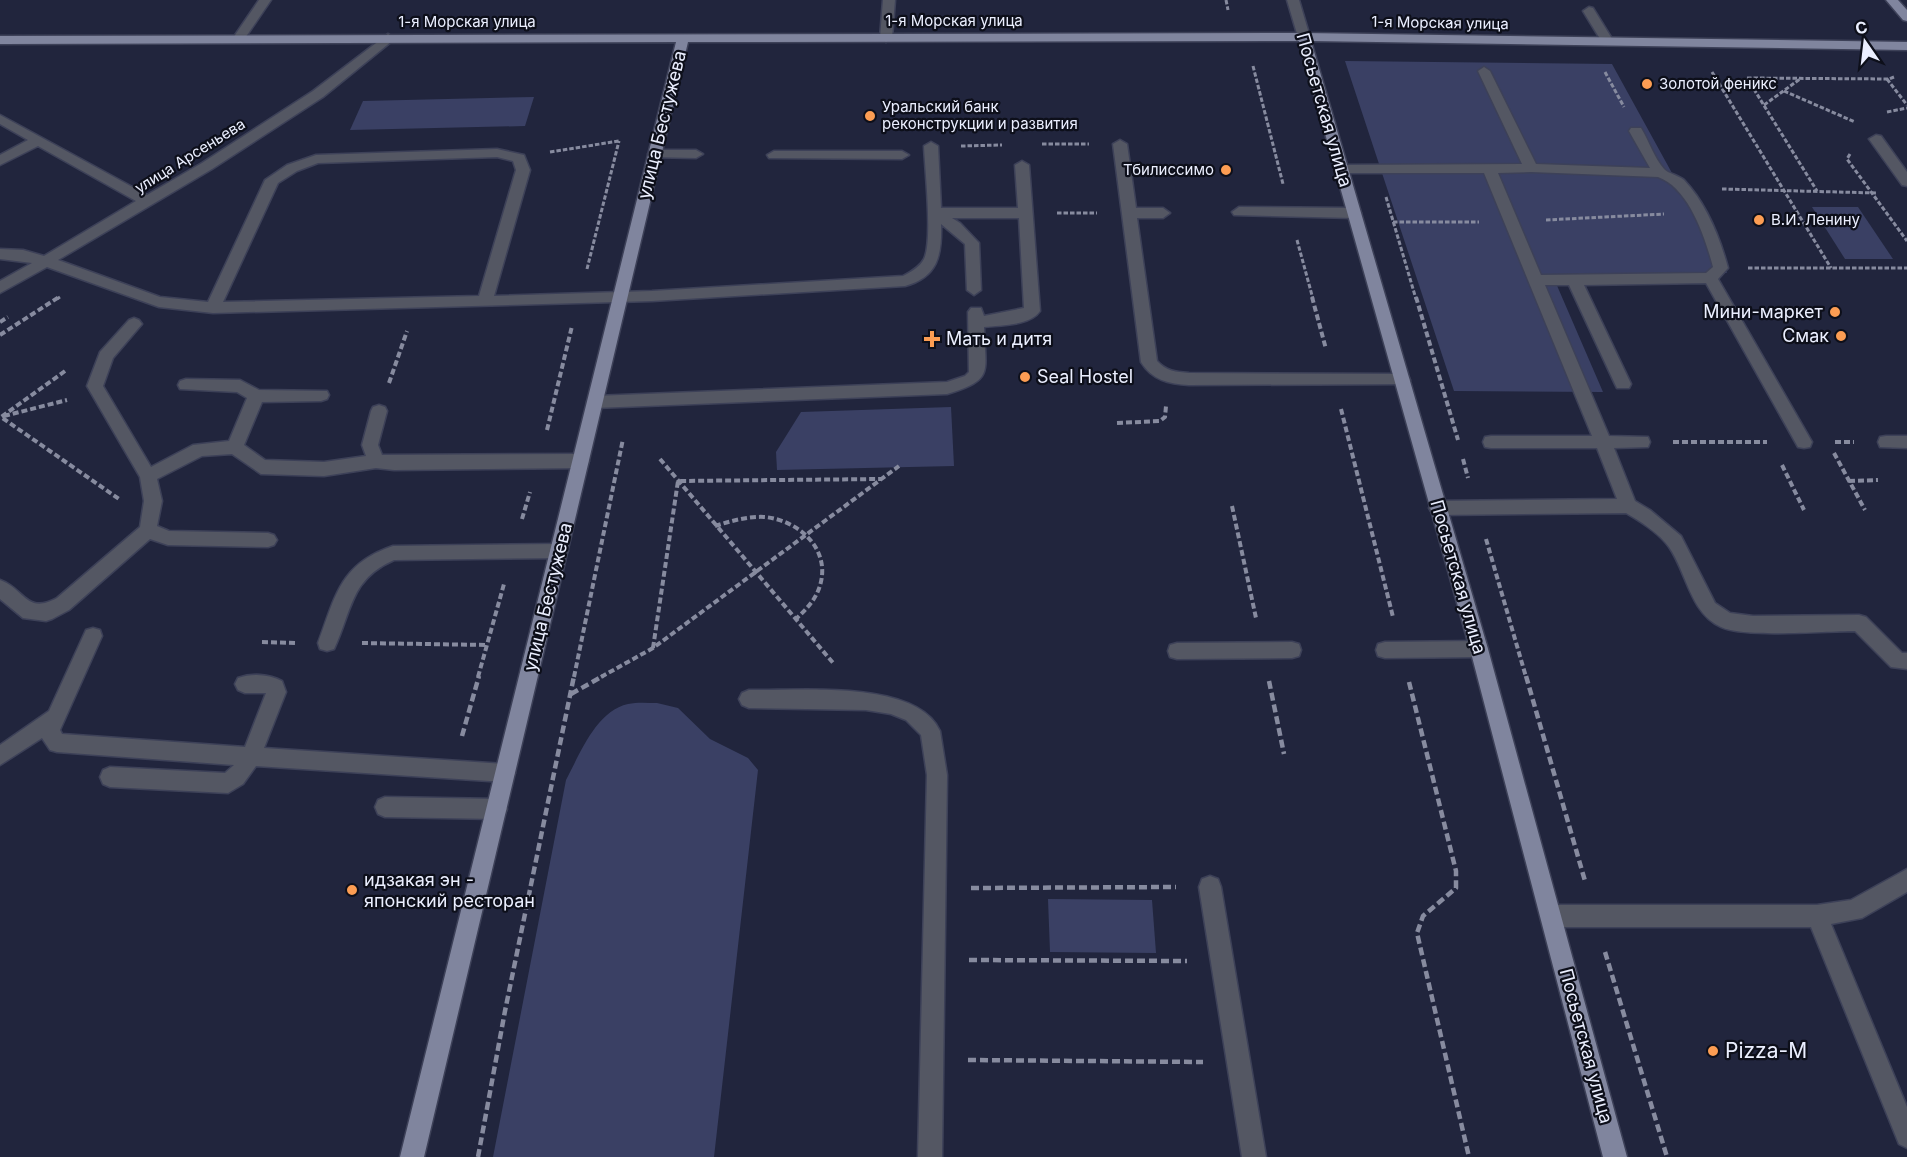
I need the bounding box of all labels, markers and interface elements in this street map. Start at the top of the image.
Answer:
street label: 1-я Морская улица [885,11,1023,30]
street label: 1-я Морская улица [398,12,536,31]
street label: 1-я Морская улица [1371,12,1509,33]
north arrow [1835,12,1895,72]
text: С [1853,16,1870,39]
street label: Посьетская улица [1292,30,1357,189]
street label: улица Бестужева [633,48,690,201]
place label: Золотой феникс [1659,74,1777,93]
marker: Золотой феникс [1640,77,1654,91]
place label: Уральский банк реконструкции и развития [882,97,1078,133]
marker: Уральский банк реконструкции и развития [863,109,877,123]
street label: улица Арсеньева [131,114,248,197]
place label: Тбилиссимо [1123,160,1214,179]
marker: Тбилиссимо [1219,163,1233,177]
place label: В.И. Ленину [1771,210,1861,229]
marker: В.И. Ленину [1752,213,1766,227]
place label: Мини-маркет [1703,301,1824,322]
marker: Мини-маркет [1828,305,1842,319]
place label: Смак [1782,325,1829,346]
place label: Мать и дитя [946,328,1052,349]
marker: Смак [1834,329,1848,343]
marker: Мать и дитя [923,330,941,348]
place label: Seal Hostel [1037,366,1133,387]
marker: Seal Hostel [1018,370,1032,384]
street label: Посьетская улица [1426,497,1491,656]
street label: улица Бестужева [519,520,576,673]
place label: идзакая эн - японский ресторан [364,869,535,911]
marker: идзакая эн - японский ресторан [345,883,359,897]
street label: Посьетская улица [1556,966,1617,1126]
place label: Pizza-M [1725,1038,1807,1063]
marker: Pizza-M [1706,1044,1720,1058]

